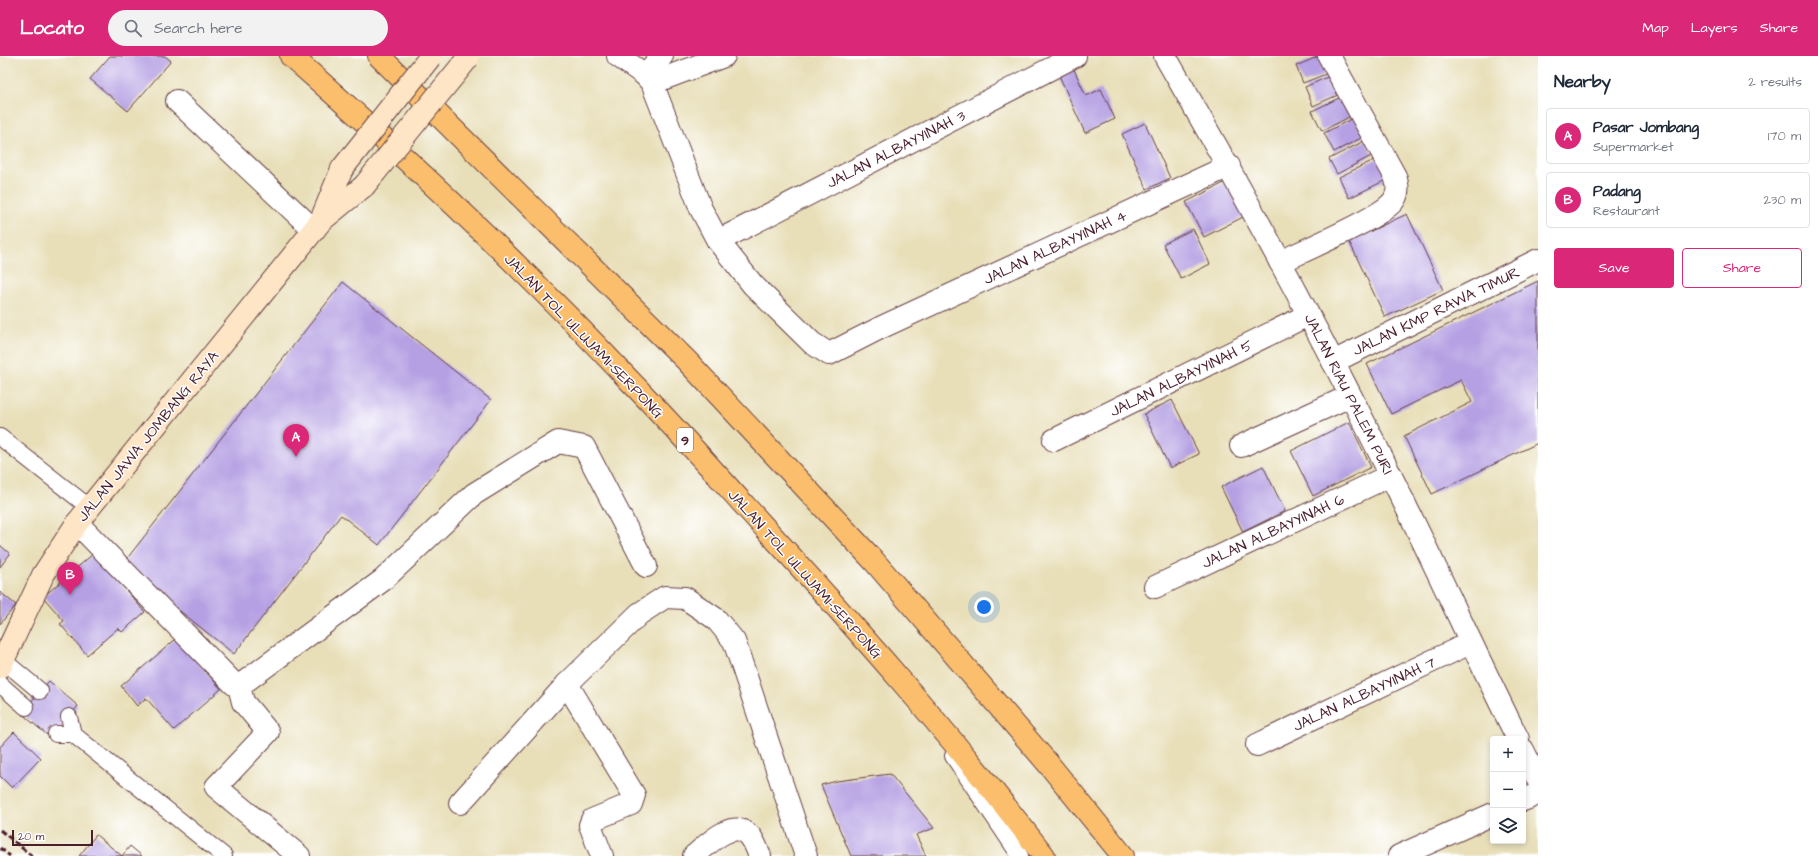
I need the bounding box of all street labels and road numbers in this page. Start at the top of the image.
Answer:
street label: JALAN ALBAYYINAH 3 [823,105,970,194]
street label: JALAN ALBAYYINAH 4 [980,205,1130,290]
street label: JALAN TOL ULUJAMI–SERPONG [499,249,669,424]
street label: JALAN KMP RAWA TIMUR [1349,262,1523,361]
street label: JALAN RIAU PALEM PURI [1299,310,1398,478]
street label: JALAN ALBAYYINAH 5 [1106,335,1256,422]
street label: JALAN JAWA JOMBANG RAYA [73,346,224,526]
road number: 9 [677,428,693,452]
street label: JALAN TOL ULUJAMI–SERPONG [723,485,887,664]
street label: JALAN ALBAYYINAH 6 [1199,489,1348,574]
street label: JALAN ALBAYYINAH 7 [1290,652,1439,737]

